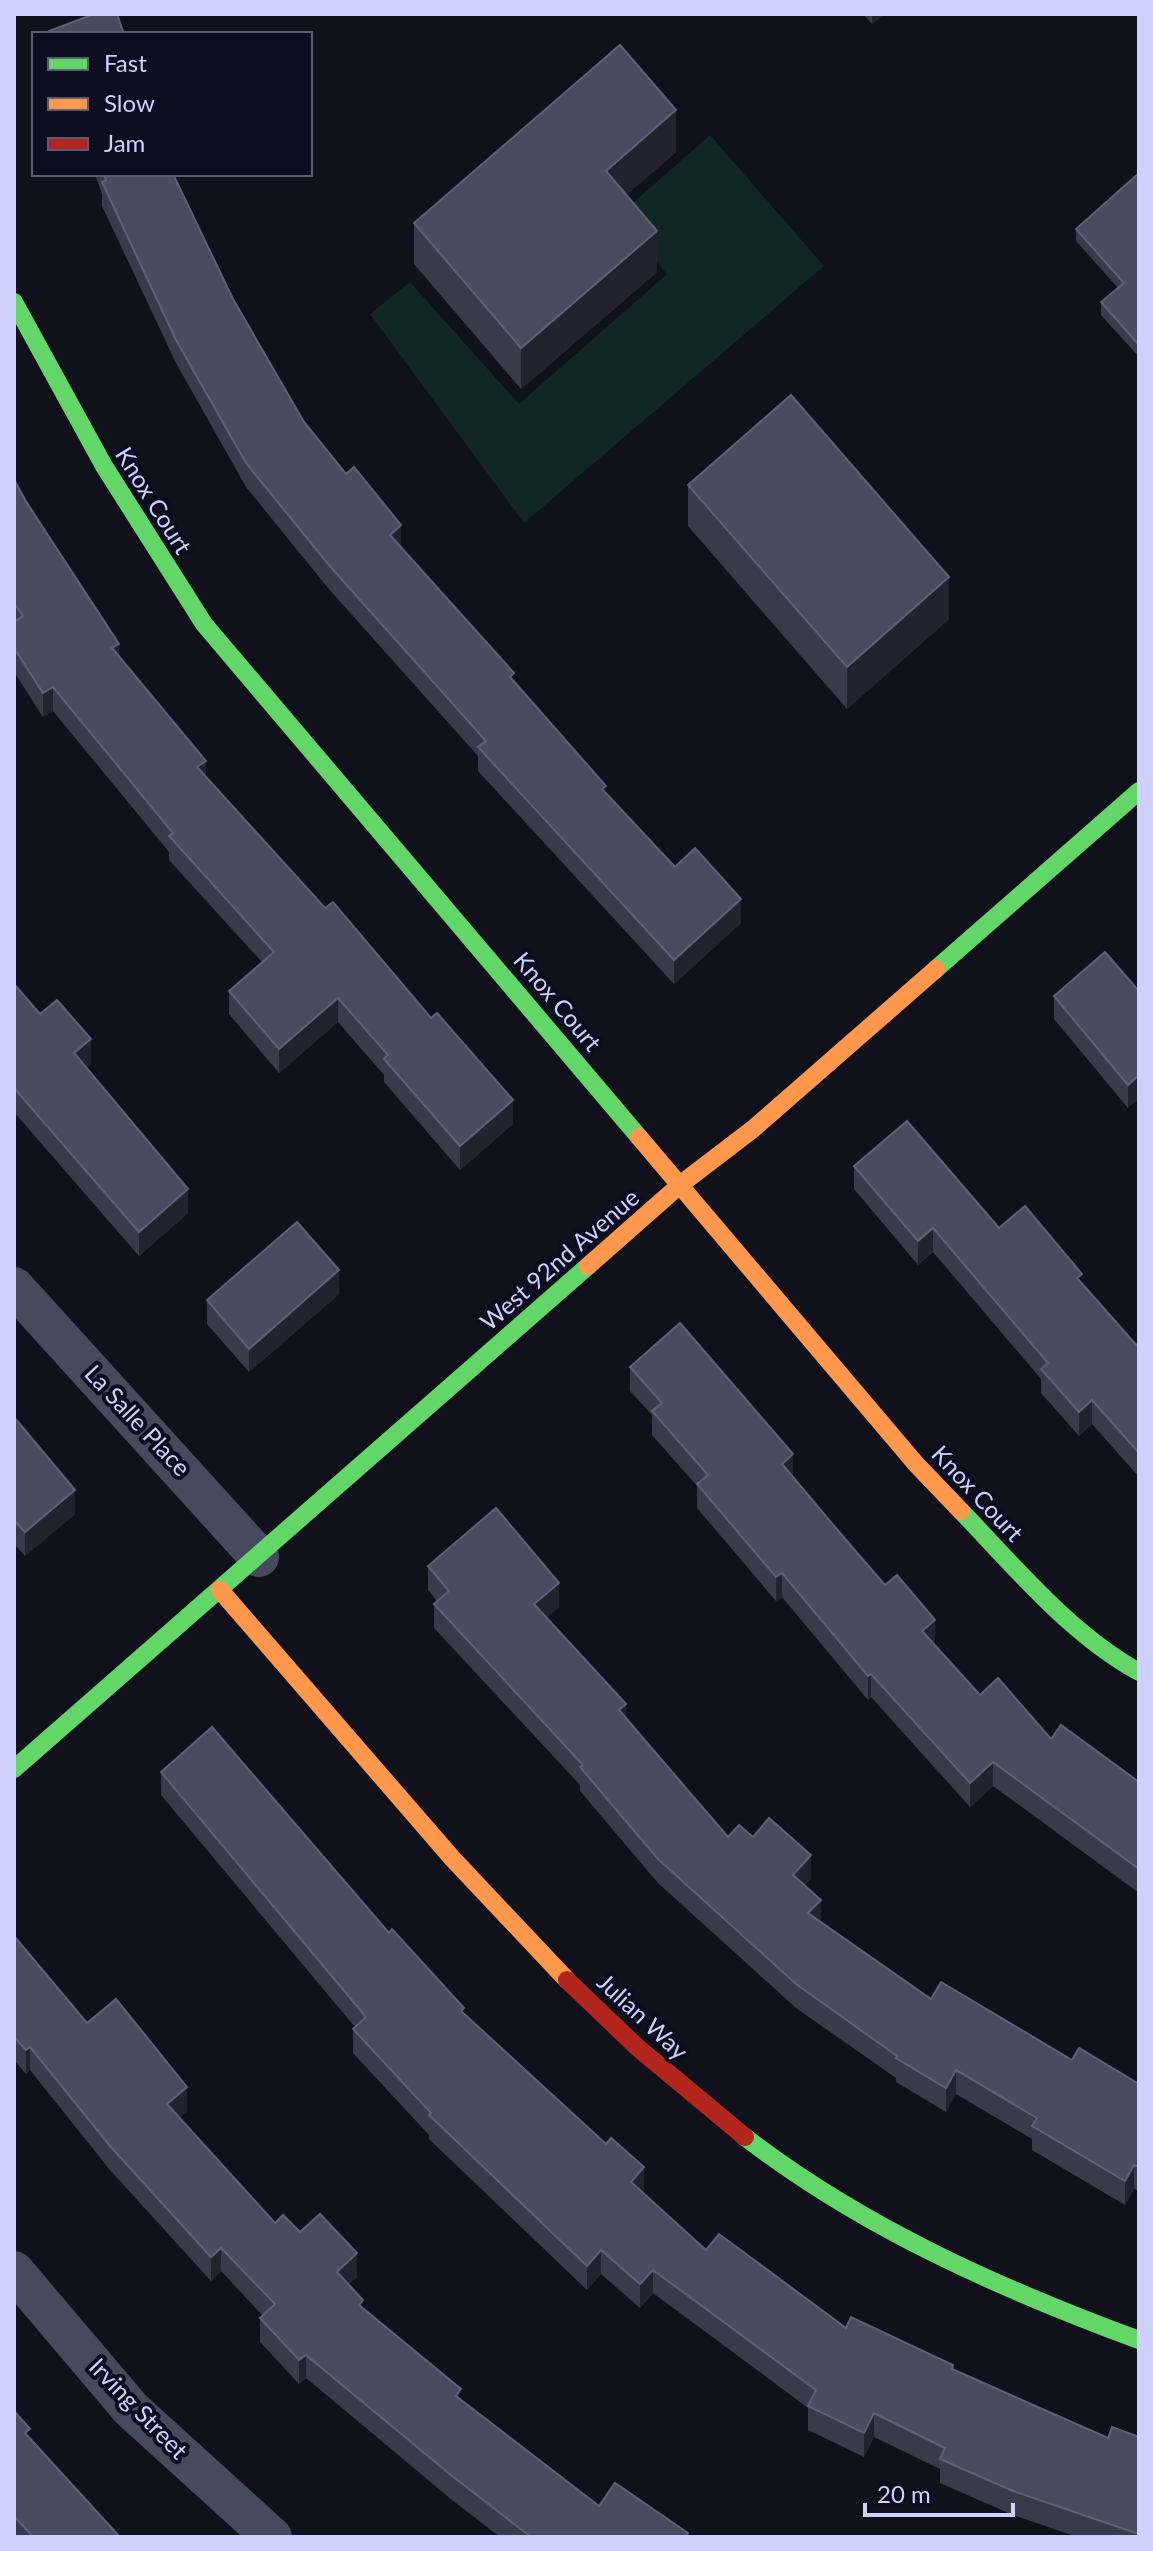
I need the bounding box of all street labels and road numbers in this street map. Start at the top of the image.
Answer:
street label: Knox Court [110,441,199,559]
street label: Knox Court [508,946,608,1057]
street label: West 92nd Avenue [474,1182,644,1336]
street label: La Salle Place [79,1358,197,1481]
street label: Knox Court [926,1439,1030,1547]
street label: Julian Way [592,1967,695,2066]
street label: Irving Street [84,2352,194,2465]

